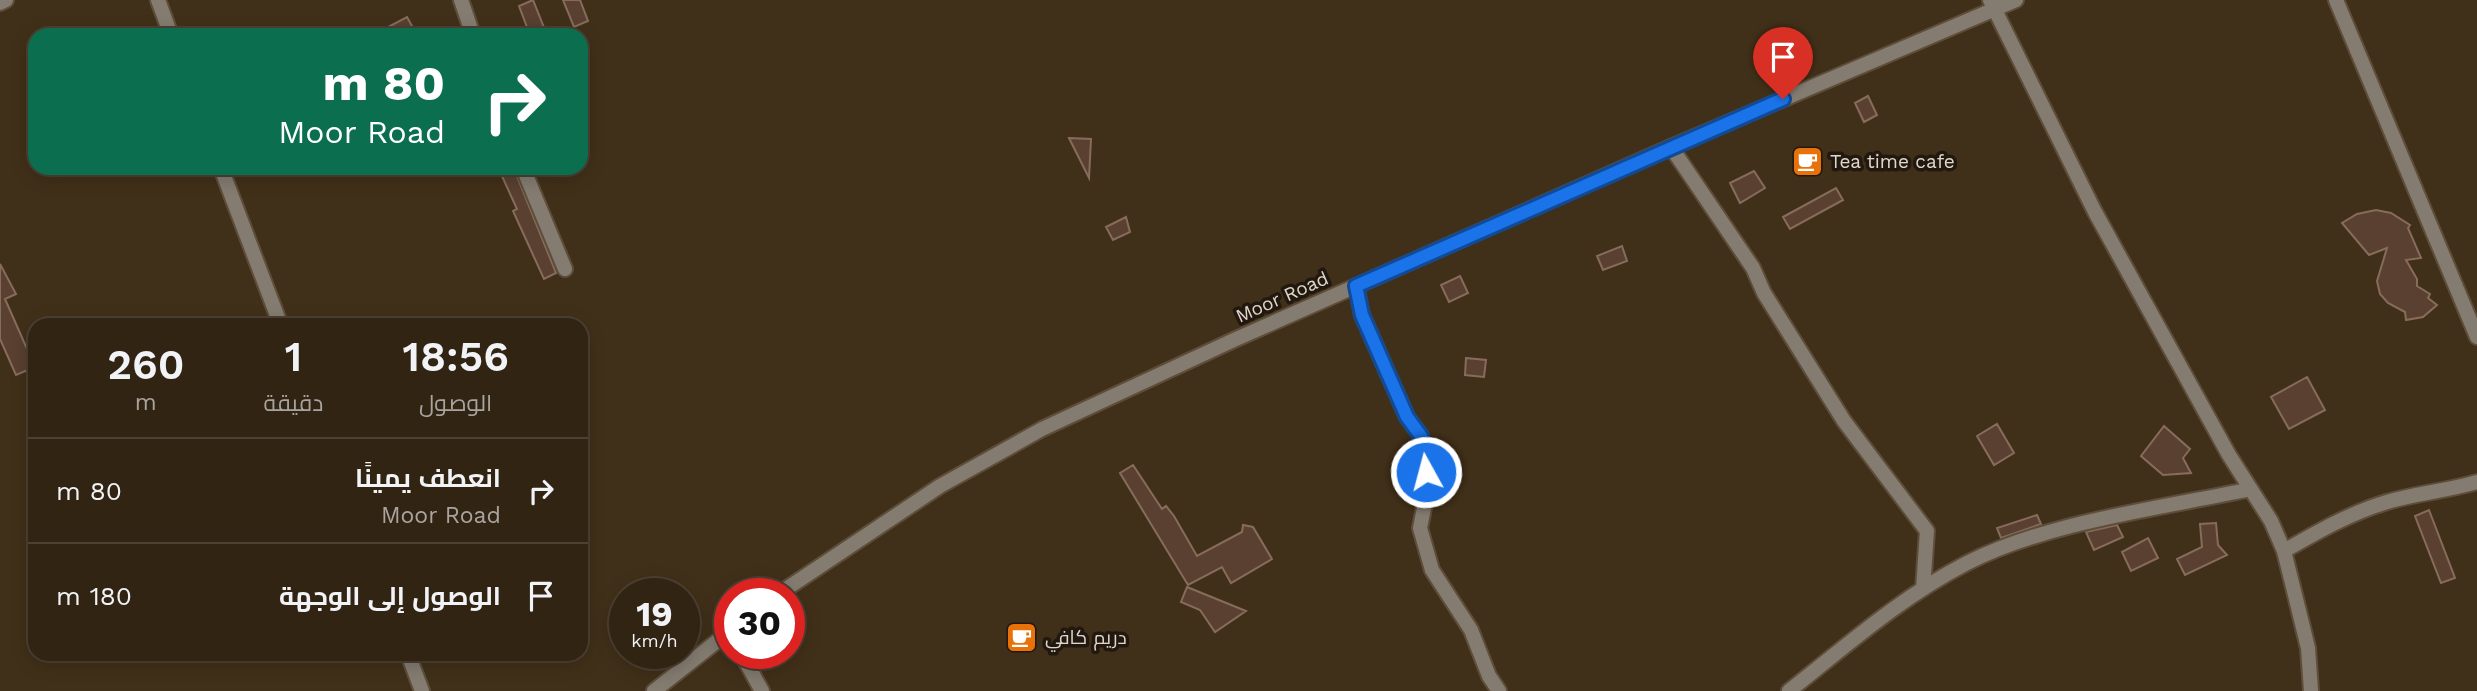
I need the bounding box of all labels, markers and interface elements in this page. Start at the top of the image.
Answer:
pin [1753,27,1813,99]
icon: arrive [1764,38,1802,76]
text: 80 m [323,54,445,112]
icon: right [469,56,560,147]
text: Moor Road [278,113,445,151]
cafe icon: Tea time cafe [1790,144,1824,178]
place label: Tea time cafe [1830,150,1955,173]
street label: Moor Road [1232,266,1332,328]
text: 1 [285,332,302,381]
text: 18:56 [402,332,509,381]
text: 260 [107,340,184,389]
text: m [135,389,157,416]
text: دقيقة [264,390,323,417]
text: الوصول [419,390,492,417]
position arrow [1389,435,1463,509]
text: انعطف يمينًا [355,463,501,493]
icon: right [522,472,560,510]
text: 80 m [56,476,122,506]
text: Moor Road [381,502,501,529]
icon: arrive [522,577,560,615]
speed limit sign: 30 [714,578,805,669]
text: 180 m [56,581,132,611]
text: الوصول إلى الوجهة [279,581,501,611]
text: 19 [636,593,673,635]
cafe icon: دريم كافي [1005,620,1039,654]
place label: دريم كافي [1045,626,1127,652]
text: km/h [631,630,678,651]

